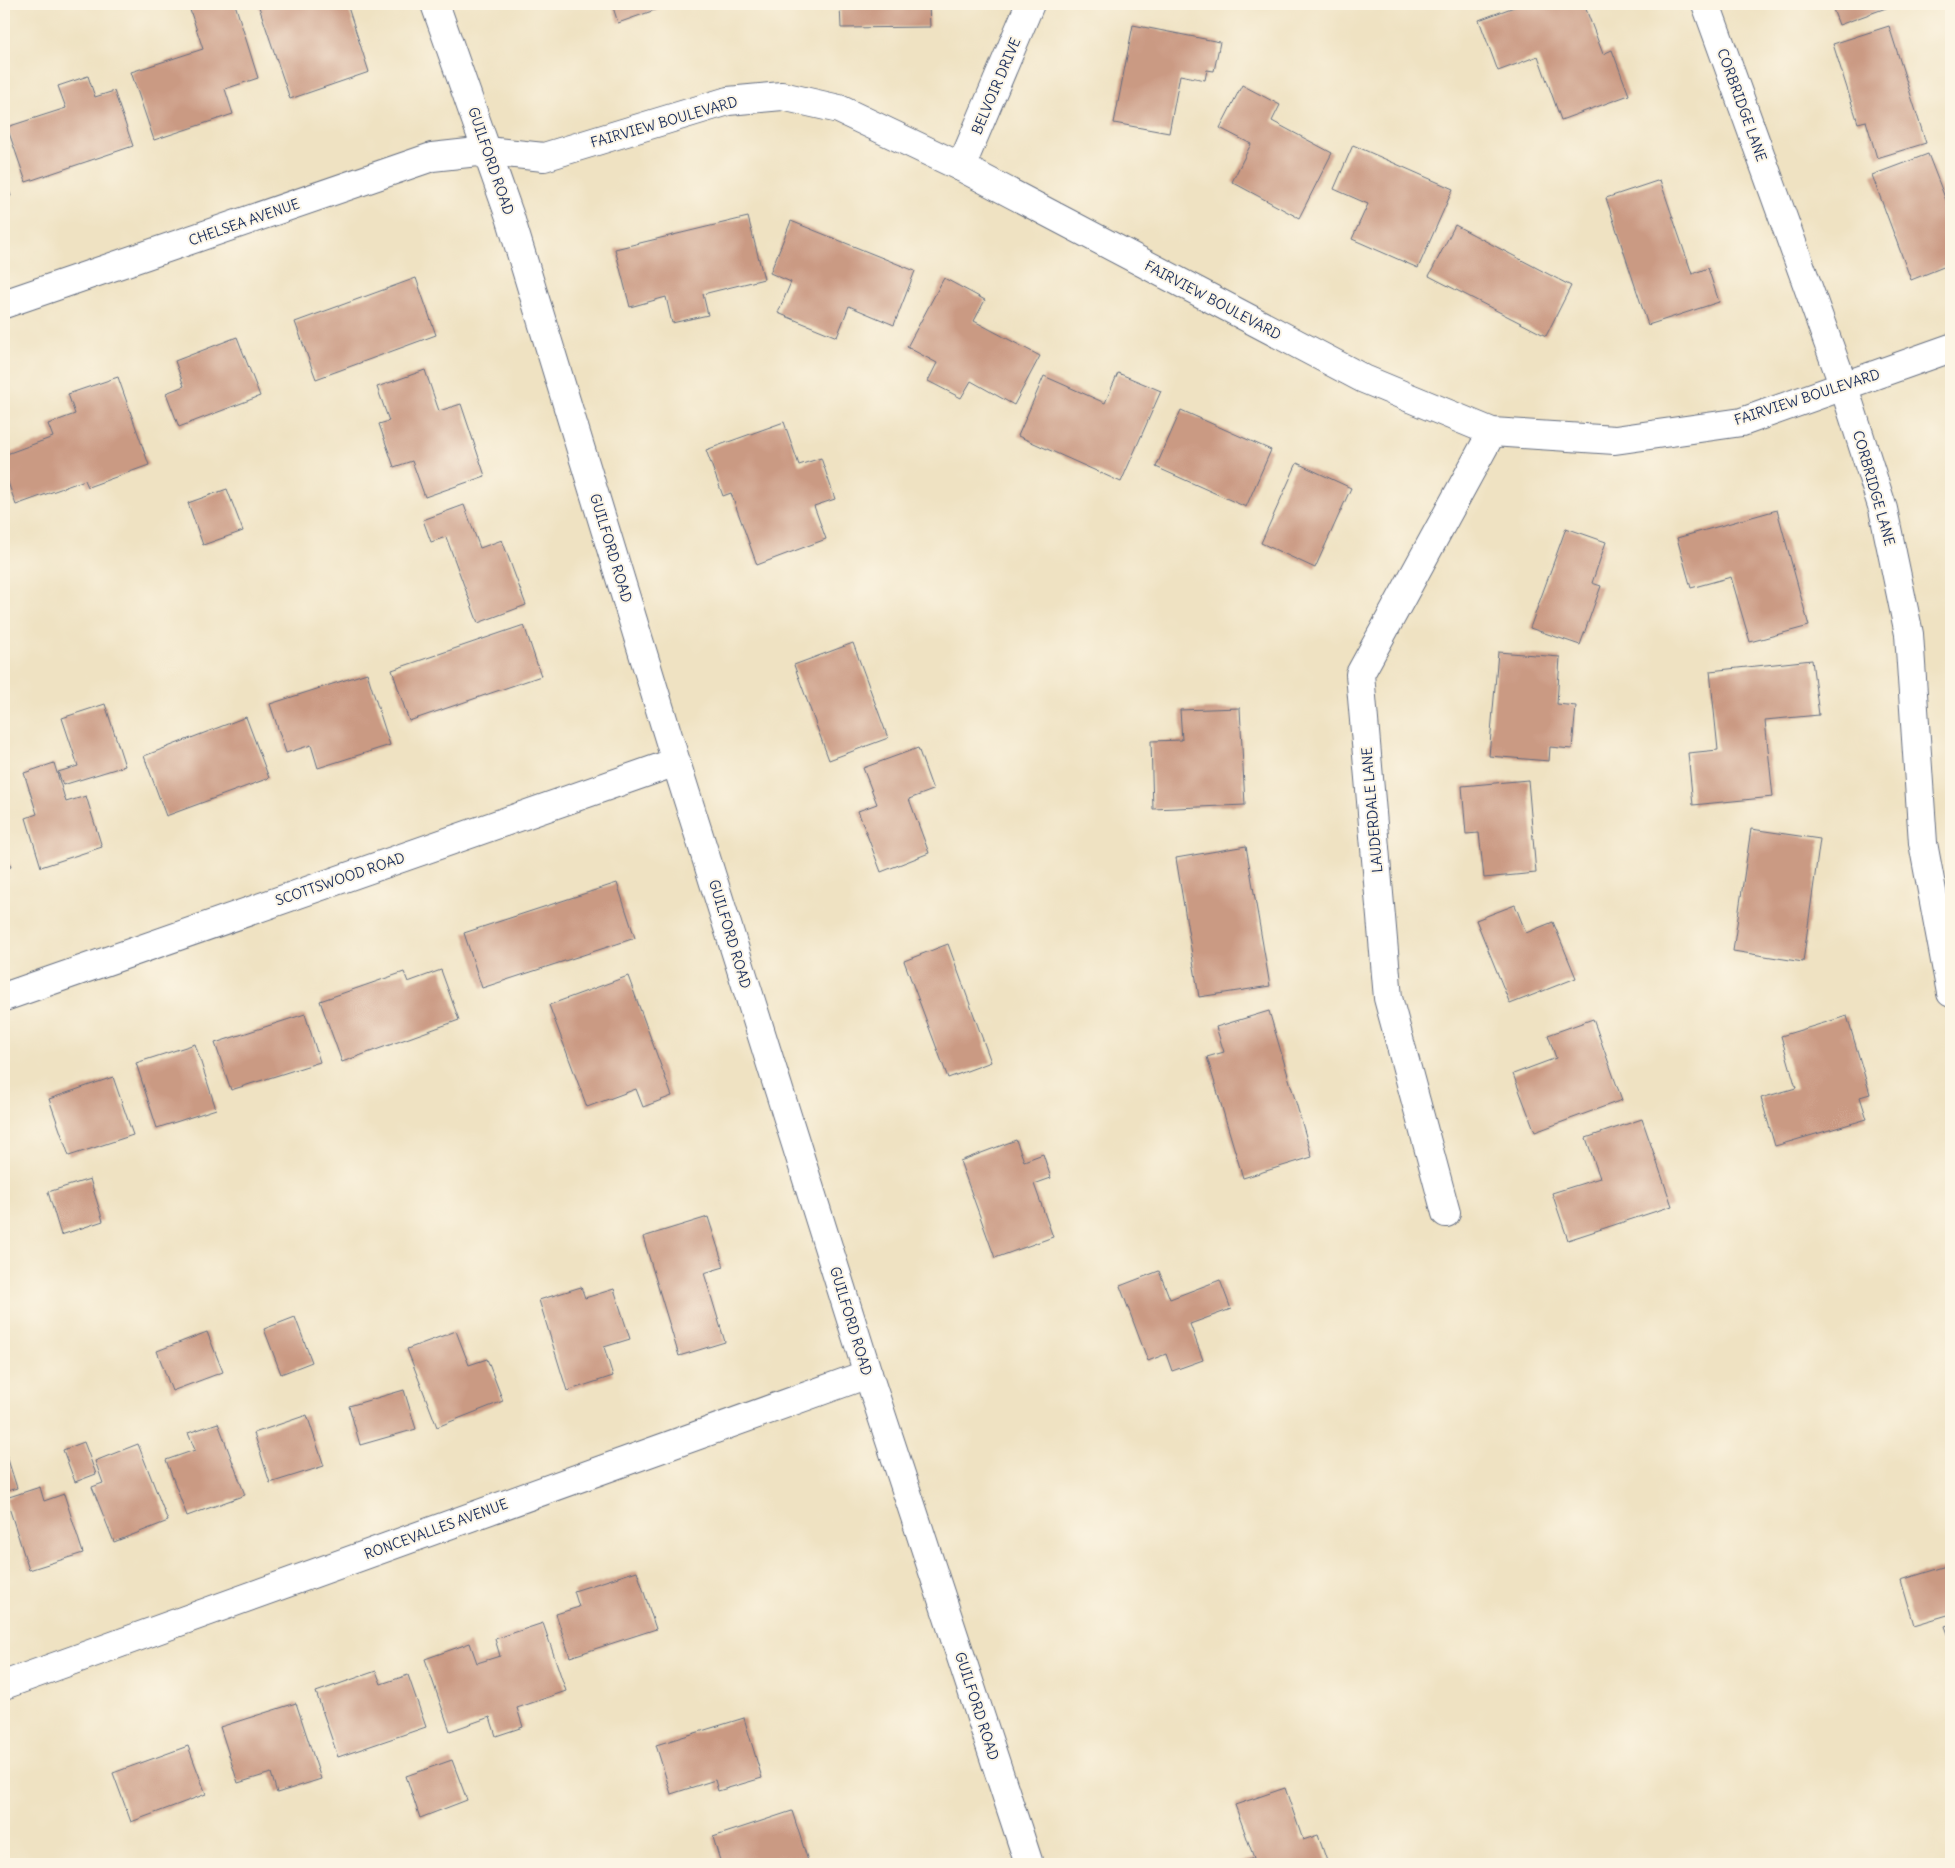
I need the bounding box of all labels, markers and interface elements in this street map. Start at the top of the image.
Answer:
street label: BELVOIR DRIVE [968,35,1024,137]
street label: CORBRIDGE LANE [1713,46,1771,164]
street label: FAIRVIEW BOULEVARD [588,92,740,152]
street label: GUILFORD ROAD [464,105,518,217]
street label: CHELSEA AVENUE [186,195,302,249]
street label: FAIRVIEW BOULEVARD [1142,256,1284,344]
street label: FAIRVIEW BOULEVARD [1732,365,1882,429]
street label: CORBRIDGE LANE [1849,428,1899,548]
street label: GUILFORD ROAD [586,491,636,605]
street label: LAUDERDALE LANE [1358,747,1386,873]
street label: SCOTTSWOOD ROAD [273,848,407,910]
street label: GUILFORD ROAD [705,877,755,991]
street label: GUILFORD ROAD [826,1264,876,1378]
street label: RONCEVALLES AVENUE [362,1495,510,1563]
street label: GUILFORD ROAD [951,1650,1003,1762]

